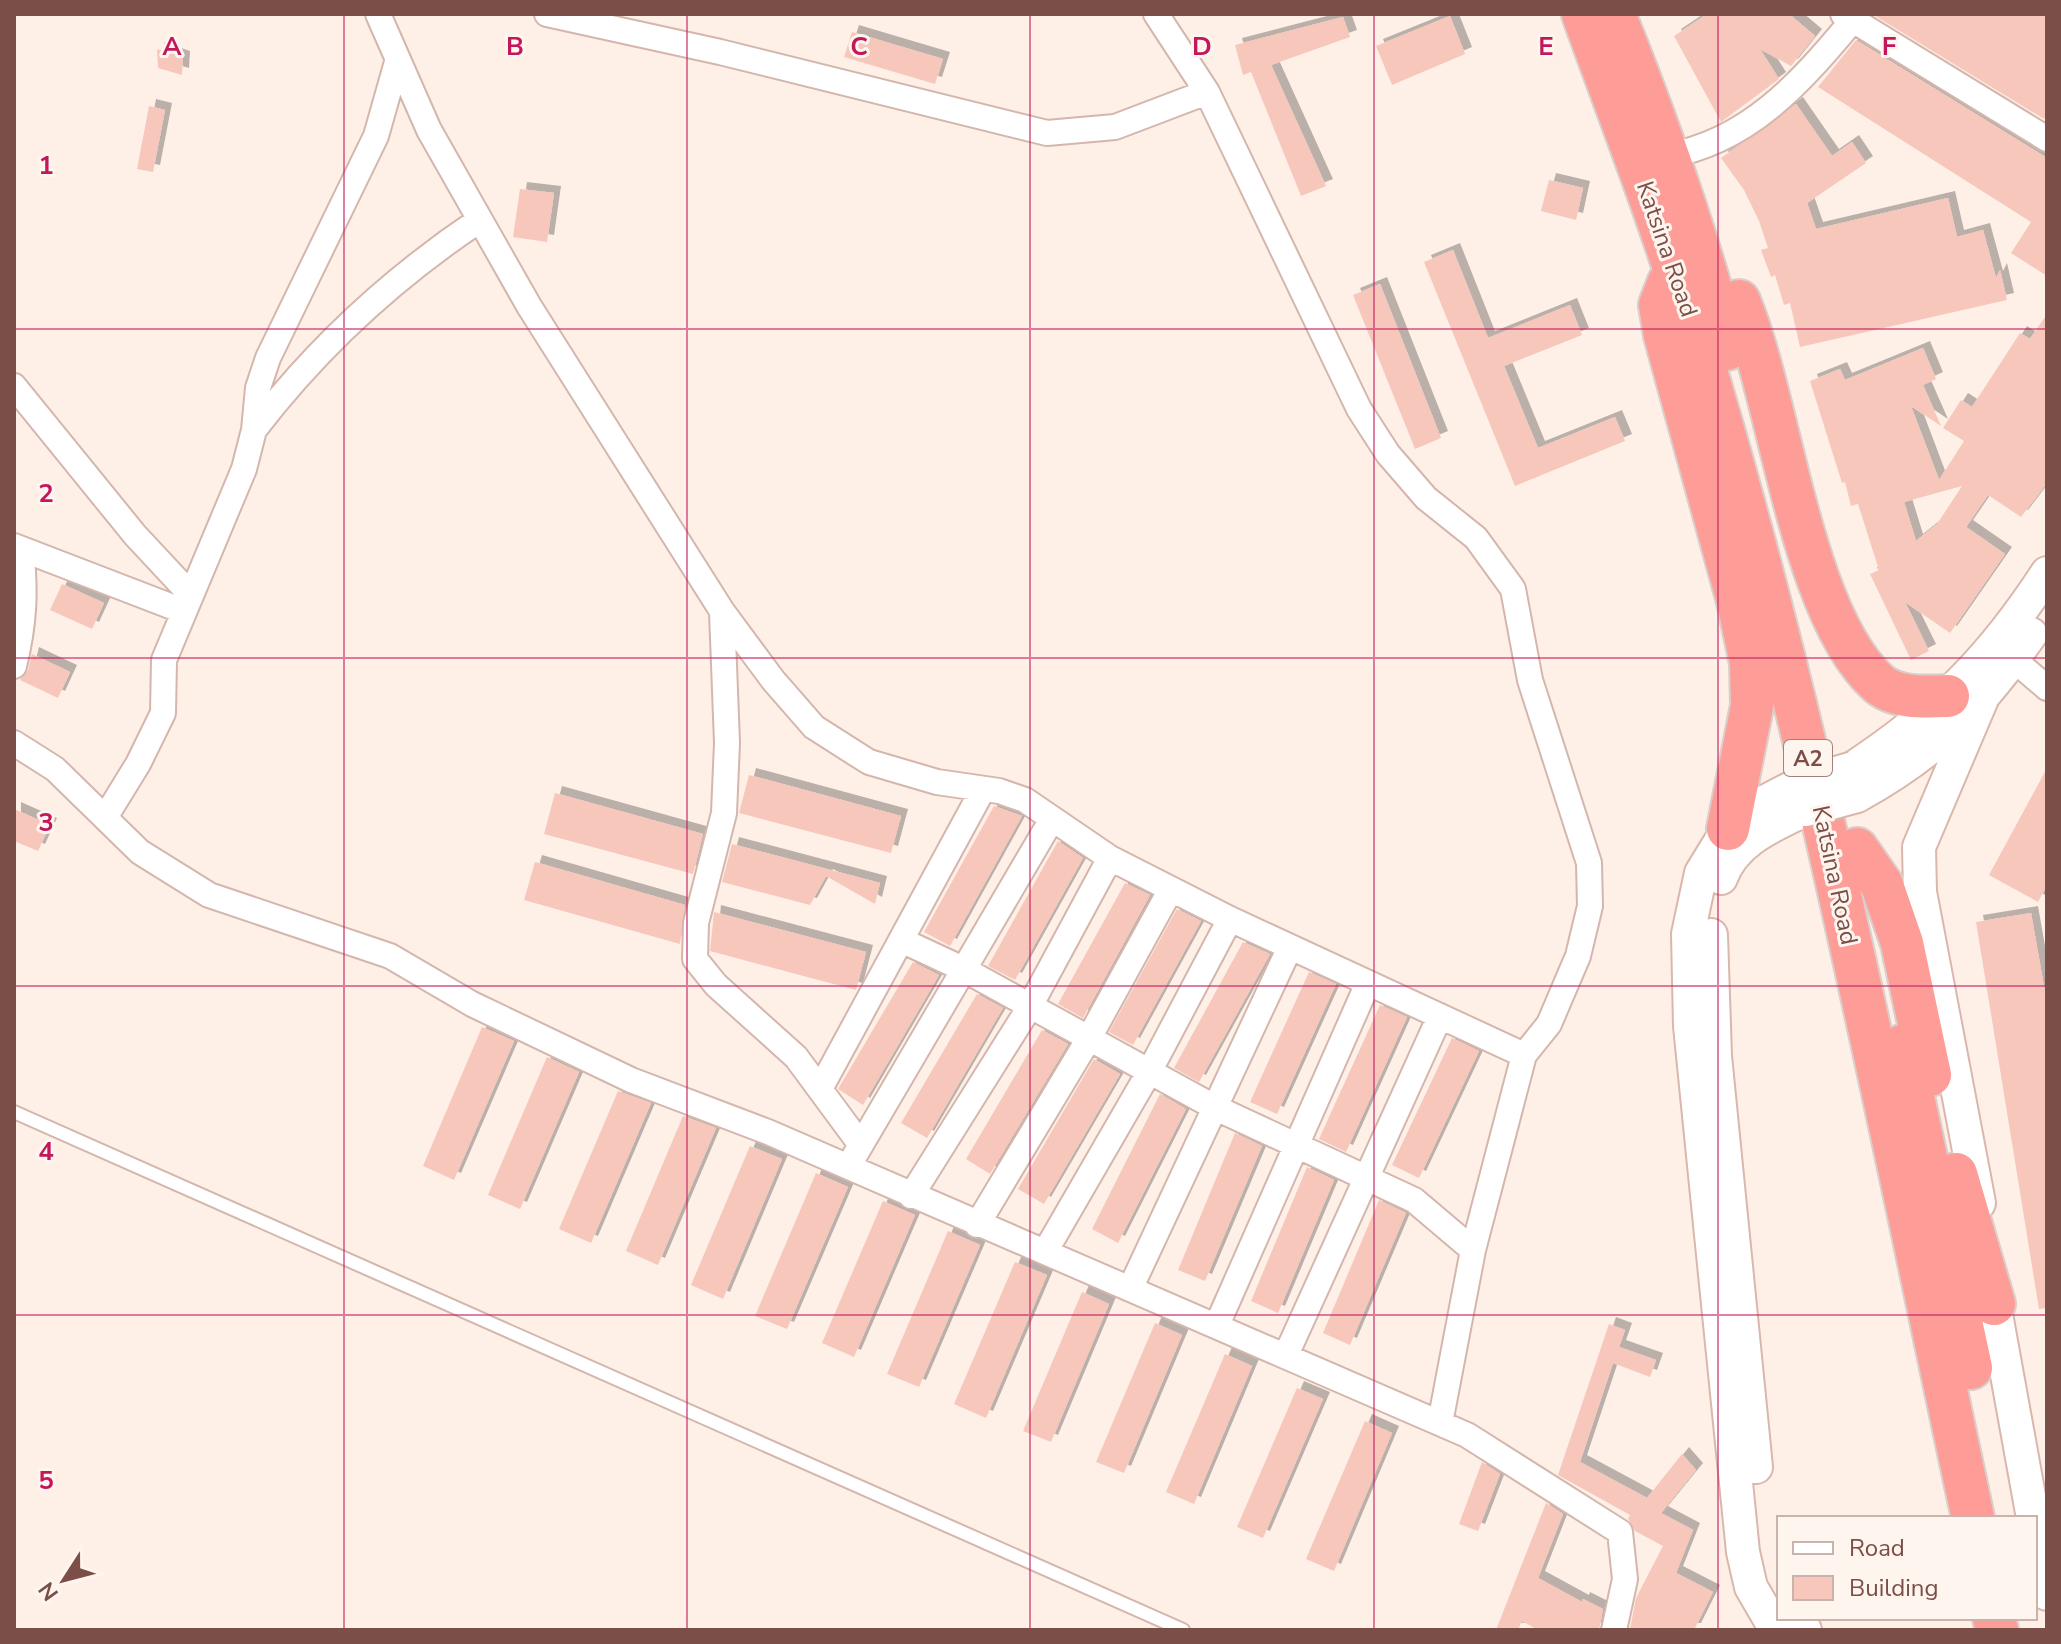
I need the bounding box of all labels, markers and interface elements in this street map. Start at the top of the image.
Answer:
text: A [162,29,182,64]
text: B [506,29,524,64]
text: C [850,29,868,64]
text: D [1192,29,1212,64]
text: E [1538,29,1554,64]
text: F [1882,29,1896,64]
text: 1 [38,148,54,183]
street label: Katsina Road [1629,177,1705,321]
text: 2 [38,476,54,511]
road number: A2 [1784,740,1832,776]
street label: Katsina Road [1805,802,1865,948]
text: 3 [38,805,54,840]
text: 4 [38,1134,54,1169]
text: 5 [38,1463,54,1498]
legend [1777,1516,2037,1620]
text: Road [1849,1532,1905,1564]
north arrow [24,1540,104,1620]
text: Building [1849,1572,1939,1604]
text: N [32,1576,66,1607]

